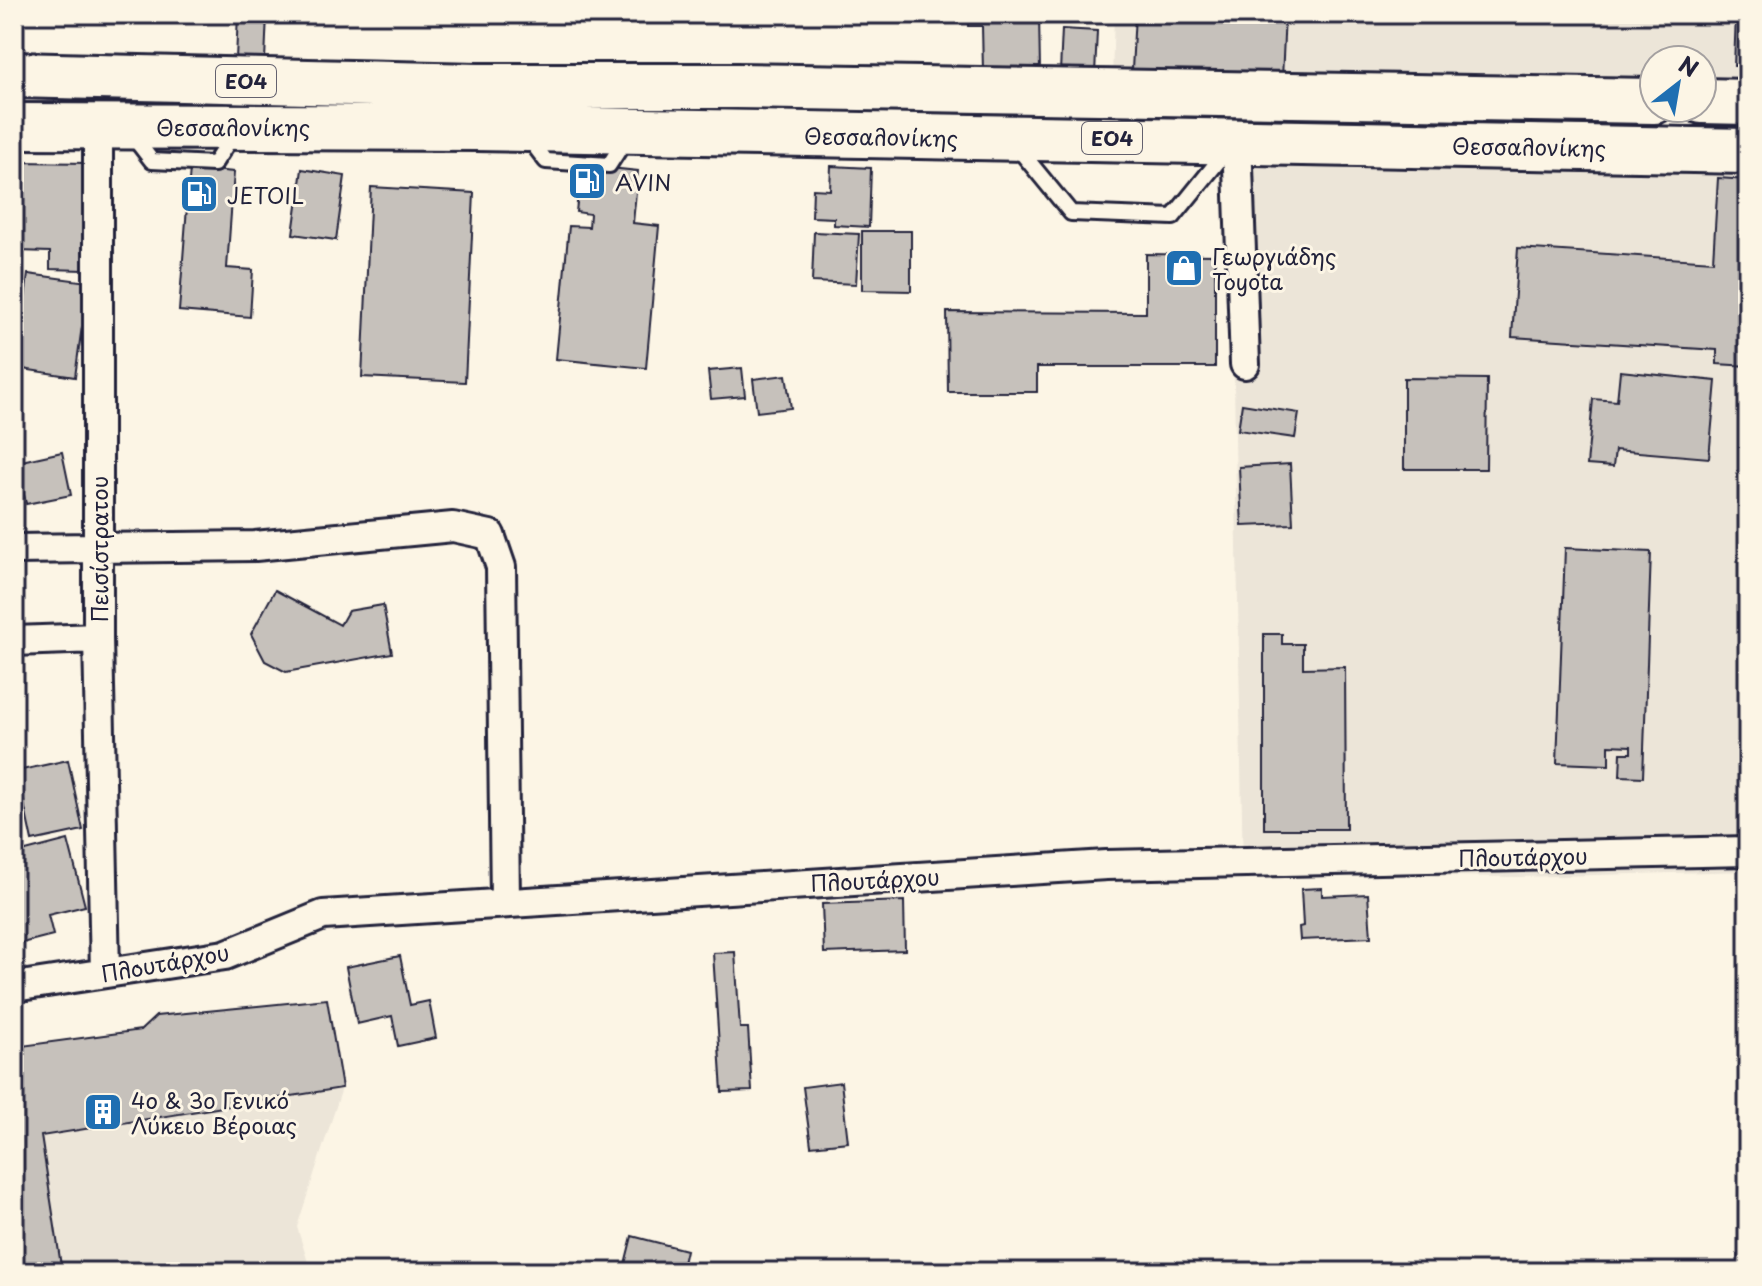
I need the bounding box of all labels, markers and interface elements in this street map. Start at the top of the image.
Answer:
north arrow [1638,44,1718,124]
text: N [1673,47,1705,84]
road number: ΕΟ4 [216,65,276,97]
street label: Θεσσαλονίκης [156,110,310,143]
street label: Θεσσαλονίκης [804,118,958,154]
road number: ΕΟ4 [1082,122,1142,154]
street label: Θεσσαλονίκης [1452,128,1606,164]
fuel station icon: AVIN [566,160,608,202]
place label: AVIN [615,165,671,198]
fuel station icon: JETOIL [178,173,220,215]
place label: JETOIL [227,178,304,211]
place label: Γεωργιάδης Toyota [1212,239,1336,297]
shop icon: Γεωργιάδης Toyota [1163,247,1205,289]
street label: Πεισίστρατου [82,476,115,622]
street label: Πλουτάρχου [1458,838,1588,874]
street label: Πλουτάρχου [810,859,940,899]
street label: Πλουτάρχου [98,935,232,989]
place label: 4ο & 3ο Γενικό Λύκειο Βέροιας [131,1083,297,1141]
building icon: 4ο & 3ο Γενικό Λύκειο Βέροιας [82,1091,124,1133]

